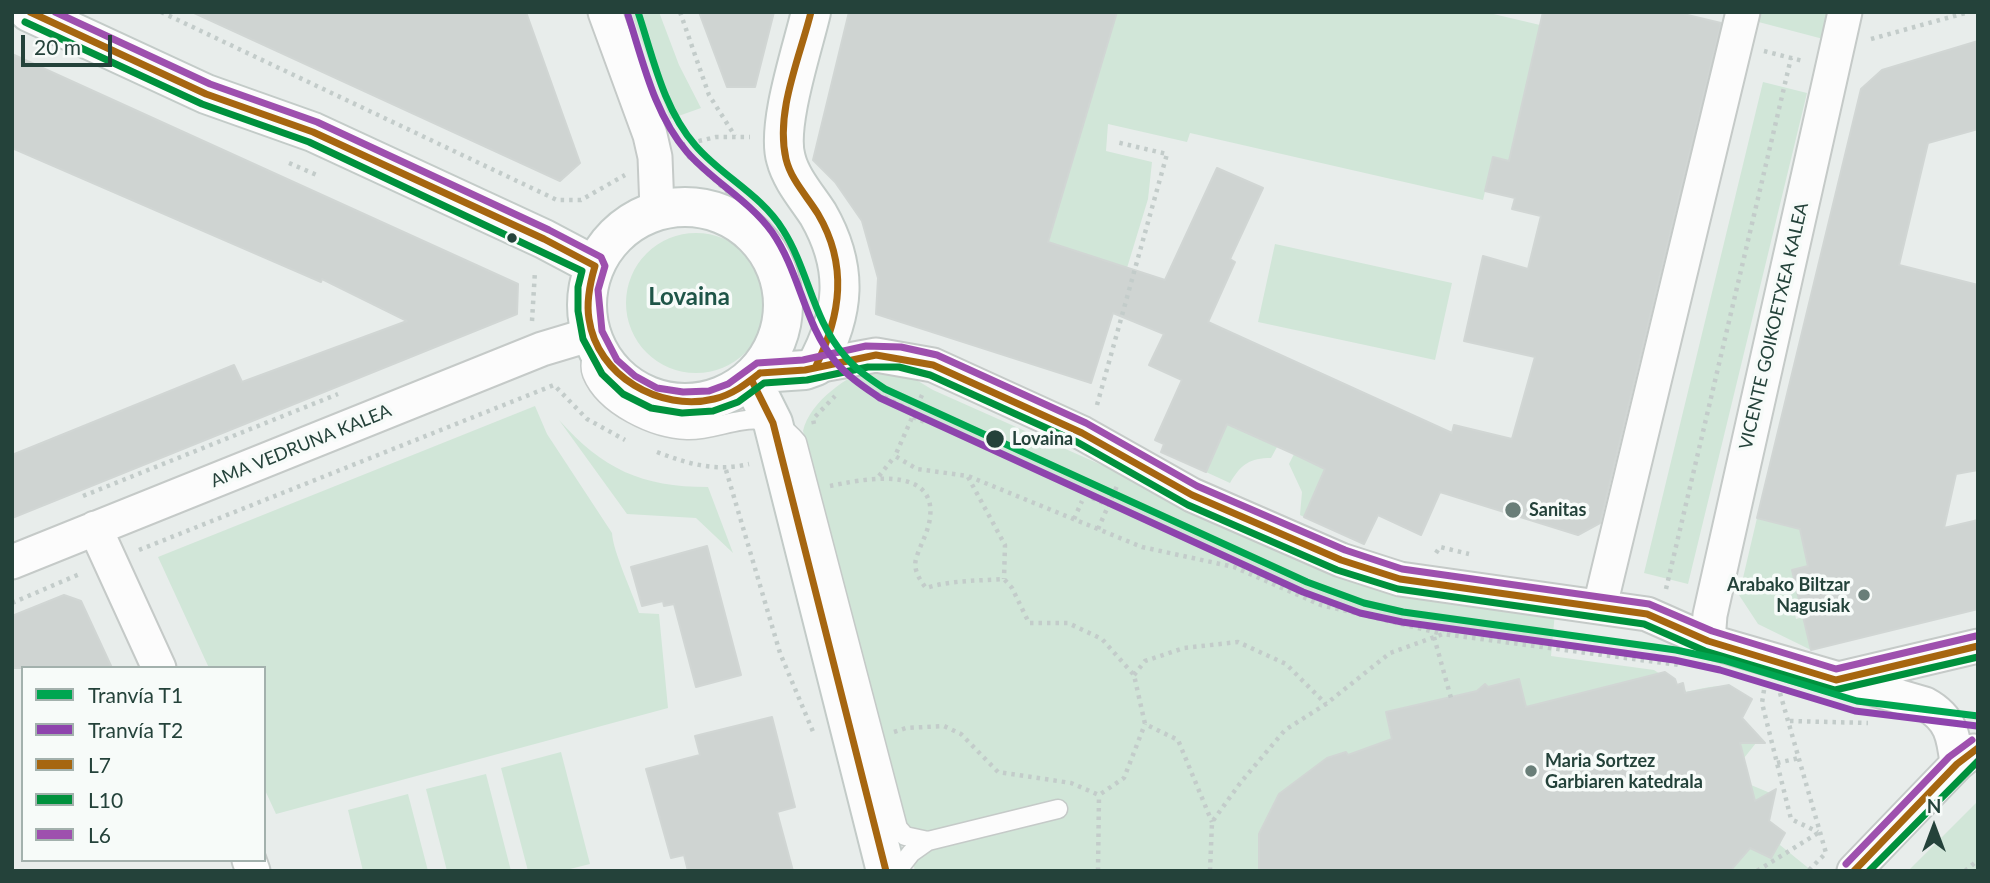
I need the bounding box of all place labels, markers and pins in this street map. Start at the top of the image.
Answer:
unlabelled marker [505,231,519,245]
marker: Lovaina [984,428,1006,450]
place label: Lovaina [1012,428,1073,450]
place label: Sanitas [1529,499,1586,521]
marker: Sanitas [1503,500,1523,520]
place label: Arabako Biltzar Nagusiak [1727,574,1850,616]
marker: Arabako Biltzar Nagusiak [1856,587,1872,603]
place label: Maria Sortzez Garbiaren katedrala [1545,750,1703,792]
marker: Maria Sortzez Garbiaren katedrala [1523,763,1539,779]

